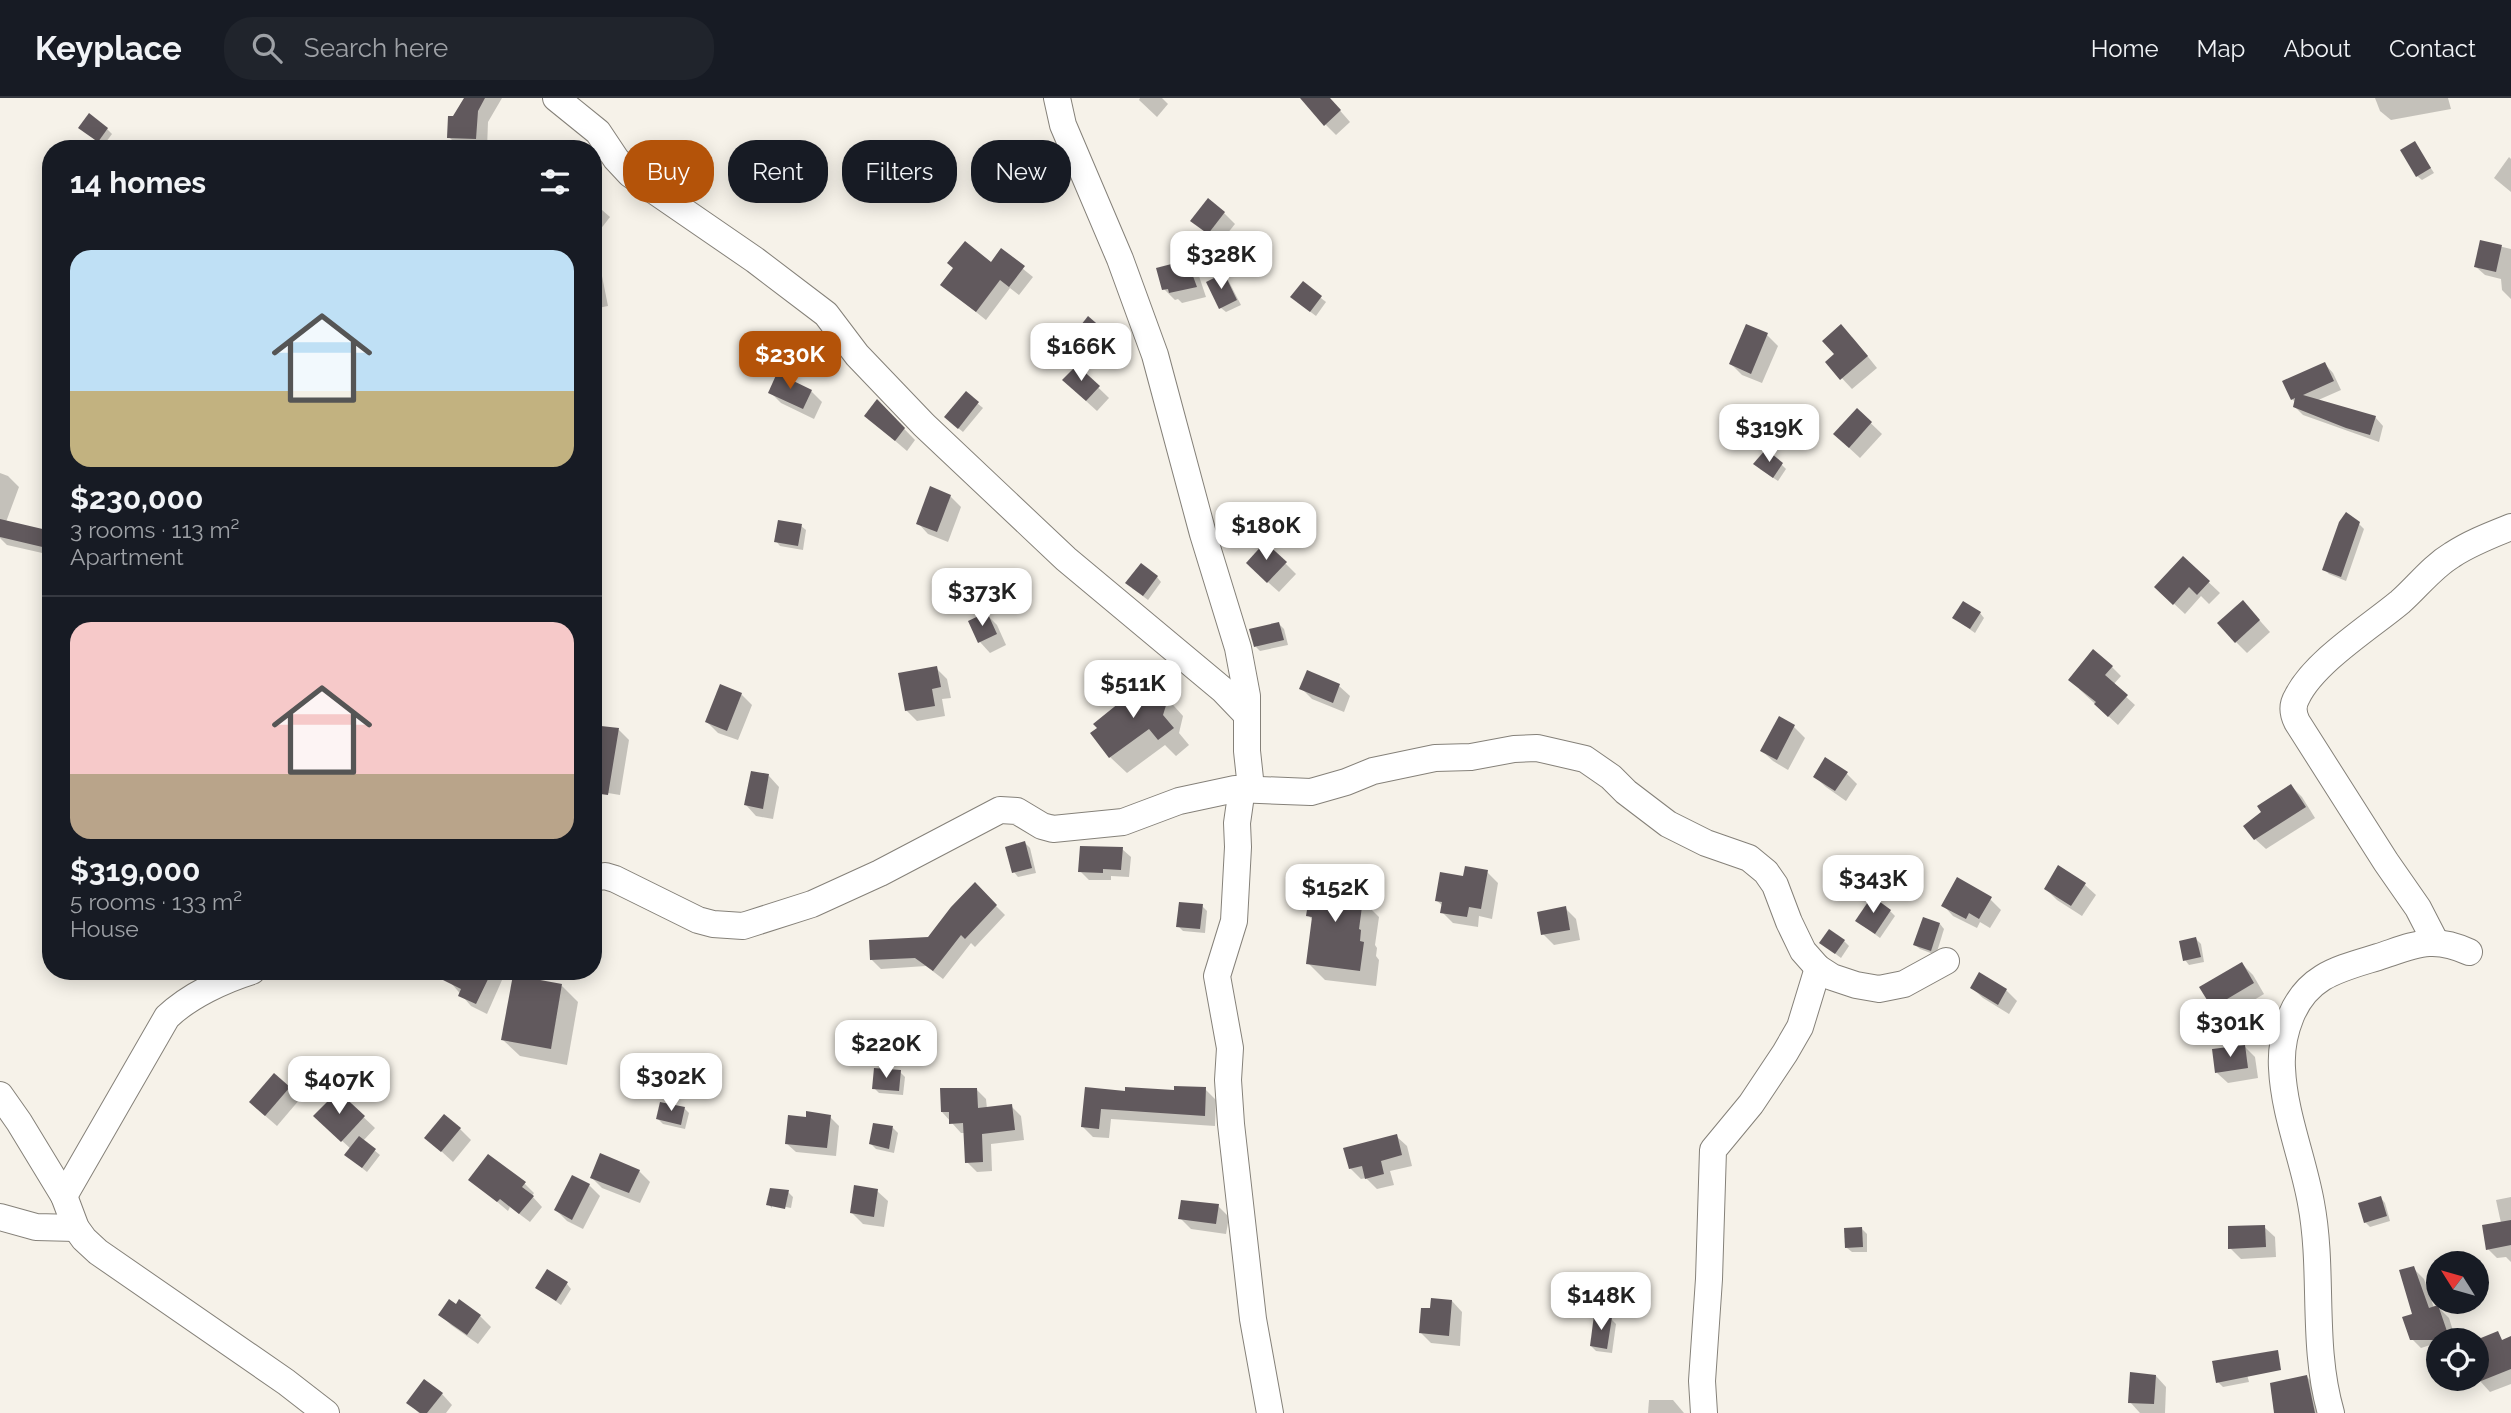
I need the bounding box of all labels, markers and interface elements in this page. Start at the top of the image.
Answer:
search box [224,17,714,80]
text: Keyplace [35,29,182,68]
icon: search [248,29,286,67]
text: Search here [304,33,448,63]
text: Home [2091,34,2159,63]
text: Map [2197,34,2245,63]
text: About [2283,34,2351,63]
text: Contact [2389,34,2476,63]
chip: Buy [623,140,714,203]
chip: Rent [728,140,828,203]
chip: Filters [842,140,957,203]
chip: New [971,140,1071,203]
icon: filters [536,163,574,201]
text: 14 homes [70,165,206,200]
pin: $328K [1172,232,1270,291]
text: $328K [1186,240,1256,267]
icon: home [259,295,385,421]
pin: $166K [1032,324,1130,383]
pin: $230K [741,331,839,391]
text: $166K [1046,332,1116,359]
text: $230K [755,340,825,367]
pin: $319K [1720,404,1818,464]
text: $319K [1735,413,1803,440]
text: $230,000 [70,481,203,516]
pin: $180K [1217,503,1315,562]
text: $180K [1231,511,1301,538]
text: 3 rooms · 113 m² [70,516,239,543]
text: Apartment [70,543,184,570]
pin: $373K [933,568,1031,628]
text: $373K [948,577,1016,604]
pin: $511K [1084,660,1182,720]
icon: home [259,667,385,793]
text: $511K [1100,669,1166,696]
text: $319,000 [70,853,200,888]
pin: $343K [1824,856,1922,915]
pin: $152K [1286,864,1384,924]
text: $343K [1839,864,1907,891]
text: $152K [1301,873,1369,900]
text: 5 rooms · 133 m² [70,888,242,915]
text: House [70,915,139,942]
pin: $301K [2181,1000,2279,1059]
text: $301K [2196,1008,2264,1035]
pin: $220K [837,1020,935,1080]
text: $220K [851,1029,921,1056]
pin: $302K [622,1054,720,1113]
pin: $407K [290,1056,388,1116]
text: $302K [636,1062,706,1089]
text: $407K [304,1065,374,1092]
north arrow [2426,1251,2488,1314]
map controls [2426,1251,2489,1391]
pin: $148K [1552,1272,1650,1332]
text: $148K [1567,1281,1635,1308]
button: locate [2426,1328,2489,1391]

